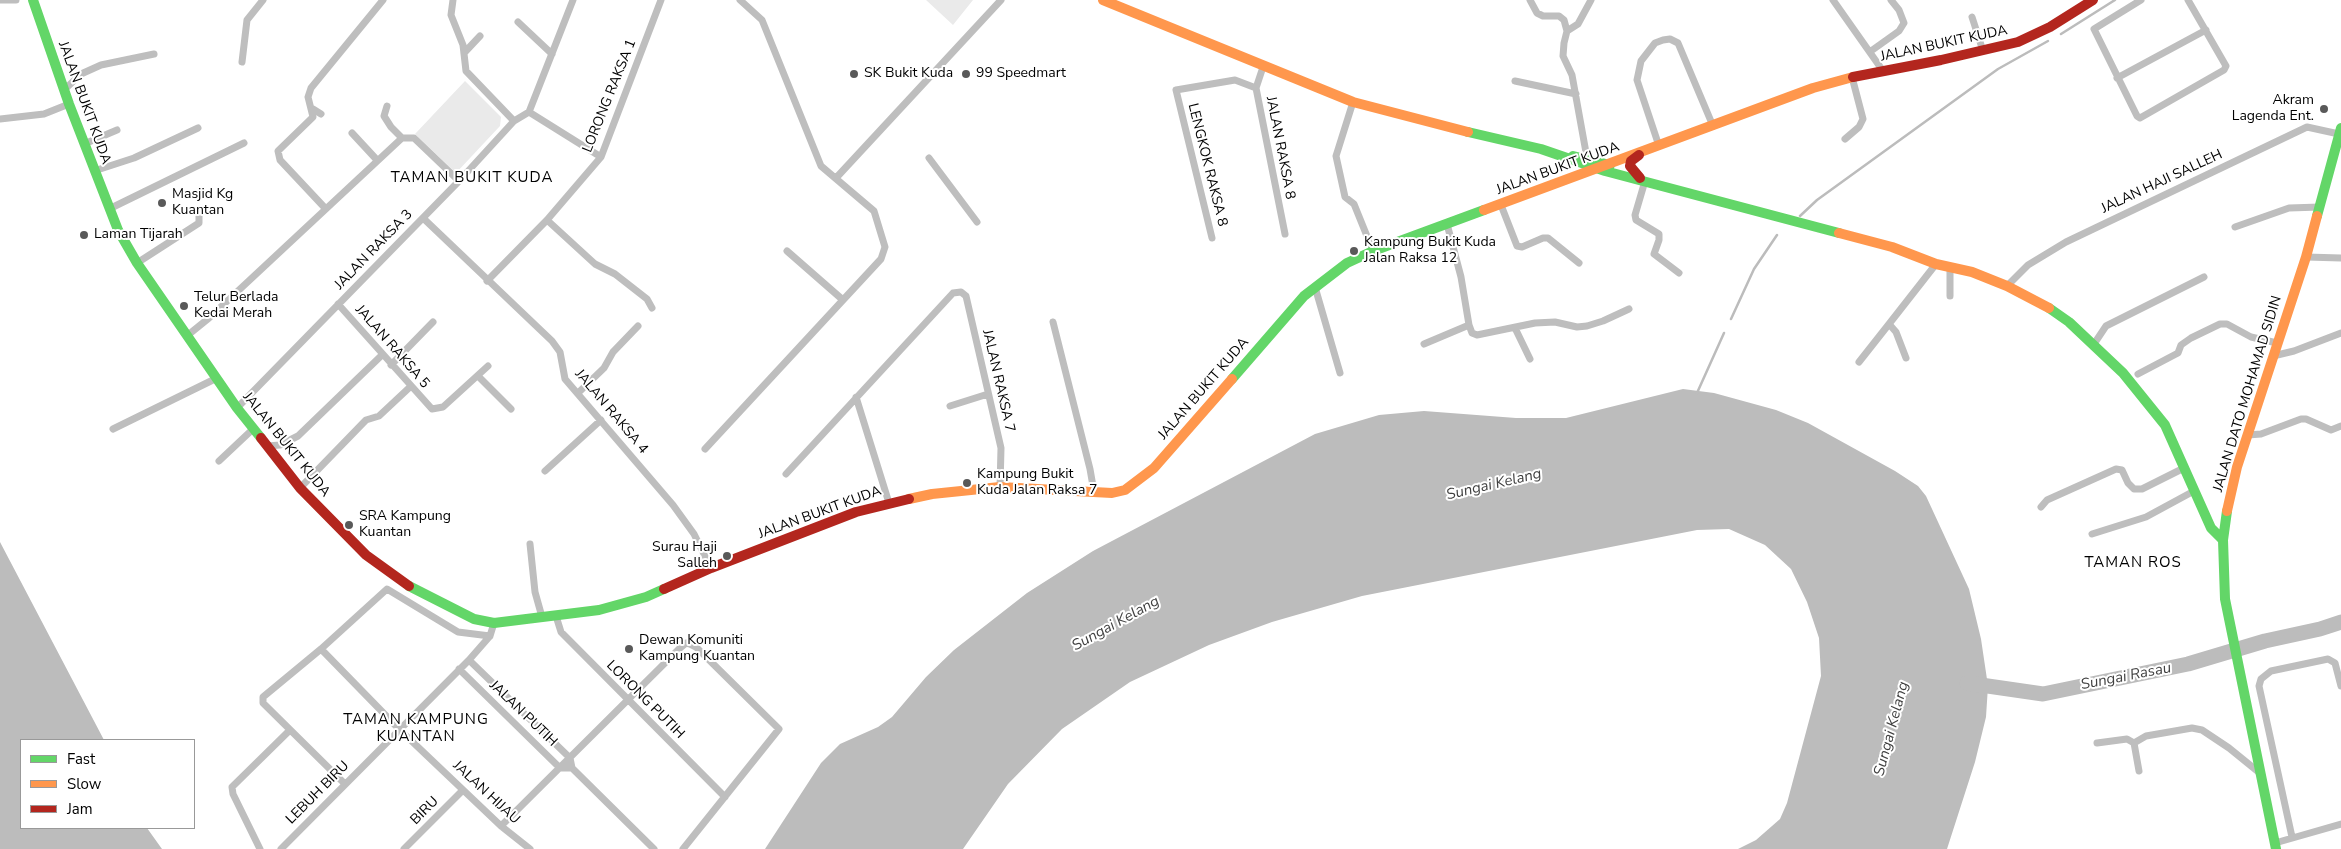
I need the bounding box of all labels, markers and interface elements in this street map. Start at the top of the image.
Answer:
street label: JALAN BUKIT KUDA [1879,22,2009,66]
street label: LORONG RAKSA 1 [580,37,640,155]
street label: JALAN BUKIT KUDA [54,39,114,167]
place label: SK Bukit Kuda [864,66,953,82]
place label: 99 Speedmart [976,66,1066,82]
marker: SK Bukit Kuda [848,68,860,80]
marker: 99 Speedmart [960,68,972,80]
place label: Akram Lagenda Ent. [2232,93,2314,125]
street label: JALAN RAKSA 8 [1262,95,1298,201]
street label: LENGKOK RAKSA 8 [1184,102,1230,228]
marker: Akram Lagenda Ent. [2318,103,2330,115]
street label: JALAN BUKIT KUDA [1494,139,1622,199]
street label: JALAN HAJI SALLEH [2099,147,2225,217]
district label: TAMAN BUKIT KUDA [389,169,555,187]
place label: Masjid Kg Kuantan [172,187,233,220]
marker: Masjid Kg Kuantan [156,197,168,209]
street label: JALAN RAKSA 3 [332,206,416,294]
place label: Laman Tijarah [94,227,183,243]
marker: Laman Tijarah [78,229,90,241]
place label: Kampung Bukit Kuda Jalan Raksa 12 [1364,235,1496,268]
marker: Kampung Bukit Kuda Jalan Raksa 12 [1348,245,1360,257]
place label: Telur Berlada Kedai Merah [194,290,278,322]
street label: JALAN DATO MOHAMAD SIDIN [2210,294,2286,494]
marker: Telur Berlada Kedai Merah [178,300,190,312]
street label: JALAN RAKSA 5 [351,302,433,392]
street label: JALAN RAKSA 7 [978,328,1018,434]
street label: JALAN BUKIT KUDA [1155,335,1253,443]
street label: JALAN RAKSA 4 [571,366,651,458]
street label: JALAN BUKIT KUDA [239,389,333,501]
water label: Sungai Kelang [1445,465,1543,505]
place label: Kampung Bukit Kuda Jalan Raksa 7 [977,467,1097,500]
marker: Kampung Bukit Kuda Jalan Raksa 7 [961,477,973,489]
street label: JALAN BUKIT KUDA [756,483,884,543]
place label: SRA Kampung Kuantan [359,509,451,542]
marker: SRA Kampung Kuantan [343,519,355,531]
place label: Surau Haji Salleh [652,540,717,572]
marker: Surau Haji Salleh [721,550,733,562]
district label: TAMAN ROS [2083,554,2183,572]
water label: Sungai Kelang [1069,593,1163,655]
place label: Dewan Komuniti Kampung Kuantan [639,633,755,666]
marker: Dewan Komuniti Kampung Kuantan [623,643,635,655]
street label: LORONG PUTIH [602,657,688,743]
water label: Sungai Rasau [2079,659,2173,695]
street label: JALAN PUTIH [486,677,560,751]
water label: Sungai Kelang [1871,680,1913,778]
district label: TAMAN KAMPUNG KUANTAN [342,711,490,746]
legend [20,739,195,829]
text: Fast [67,749,95,769]
street label: LEBUH BIRU [283,758,353,828]
street label: JALAN HIJAU [449,758,523,828]
text: Slow [67,774,101,794]
street label: BIRU [408,794,442,828]
text: Jam [67,799,93,819]

